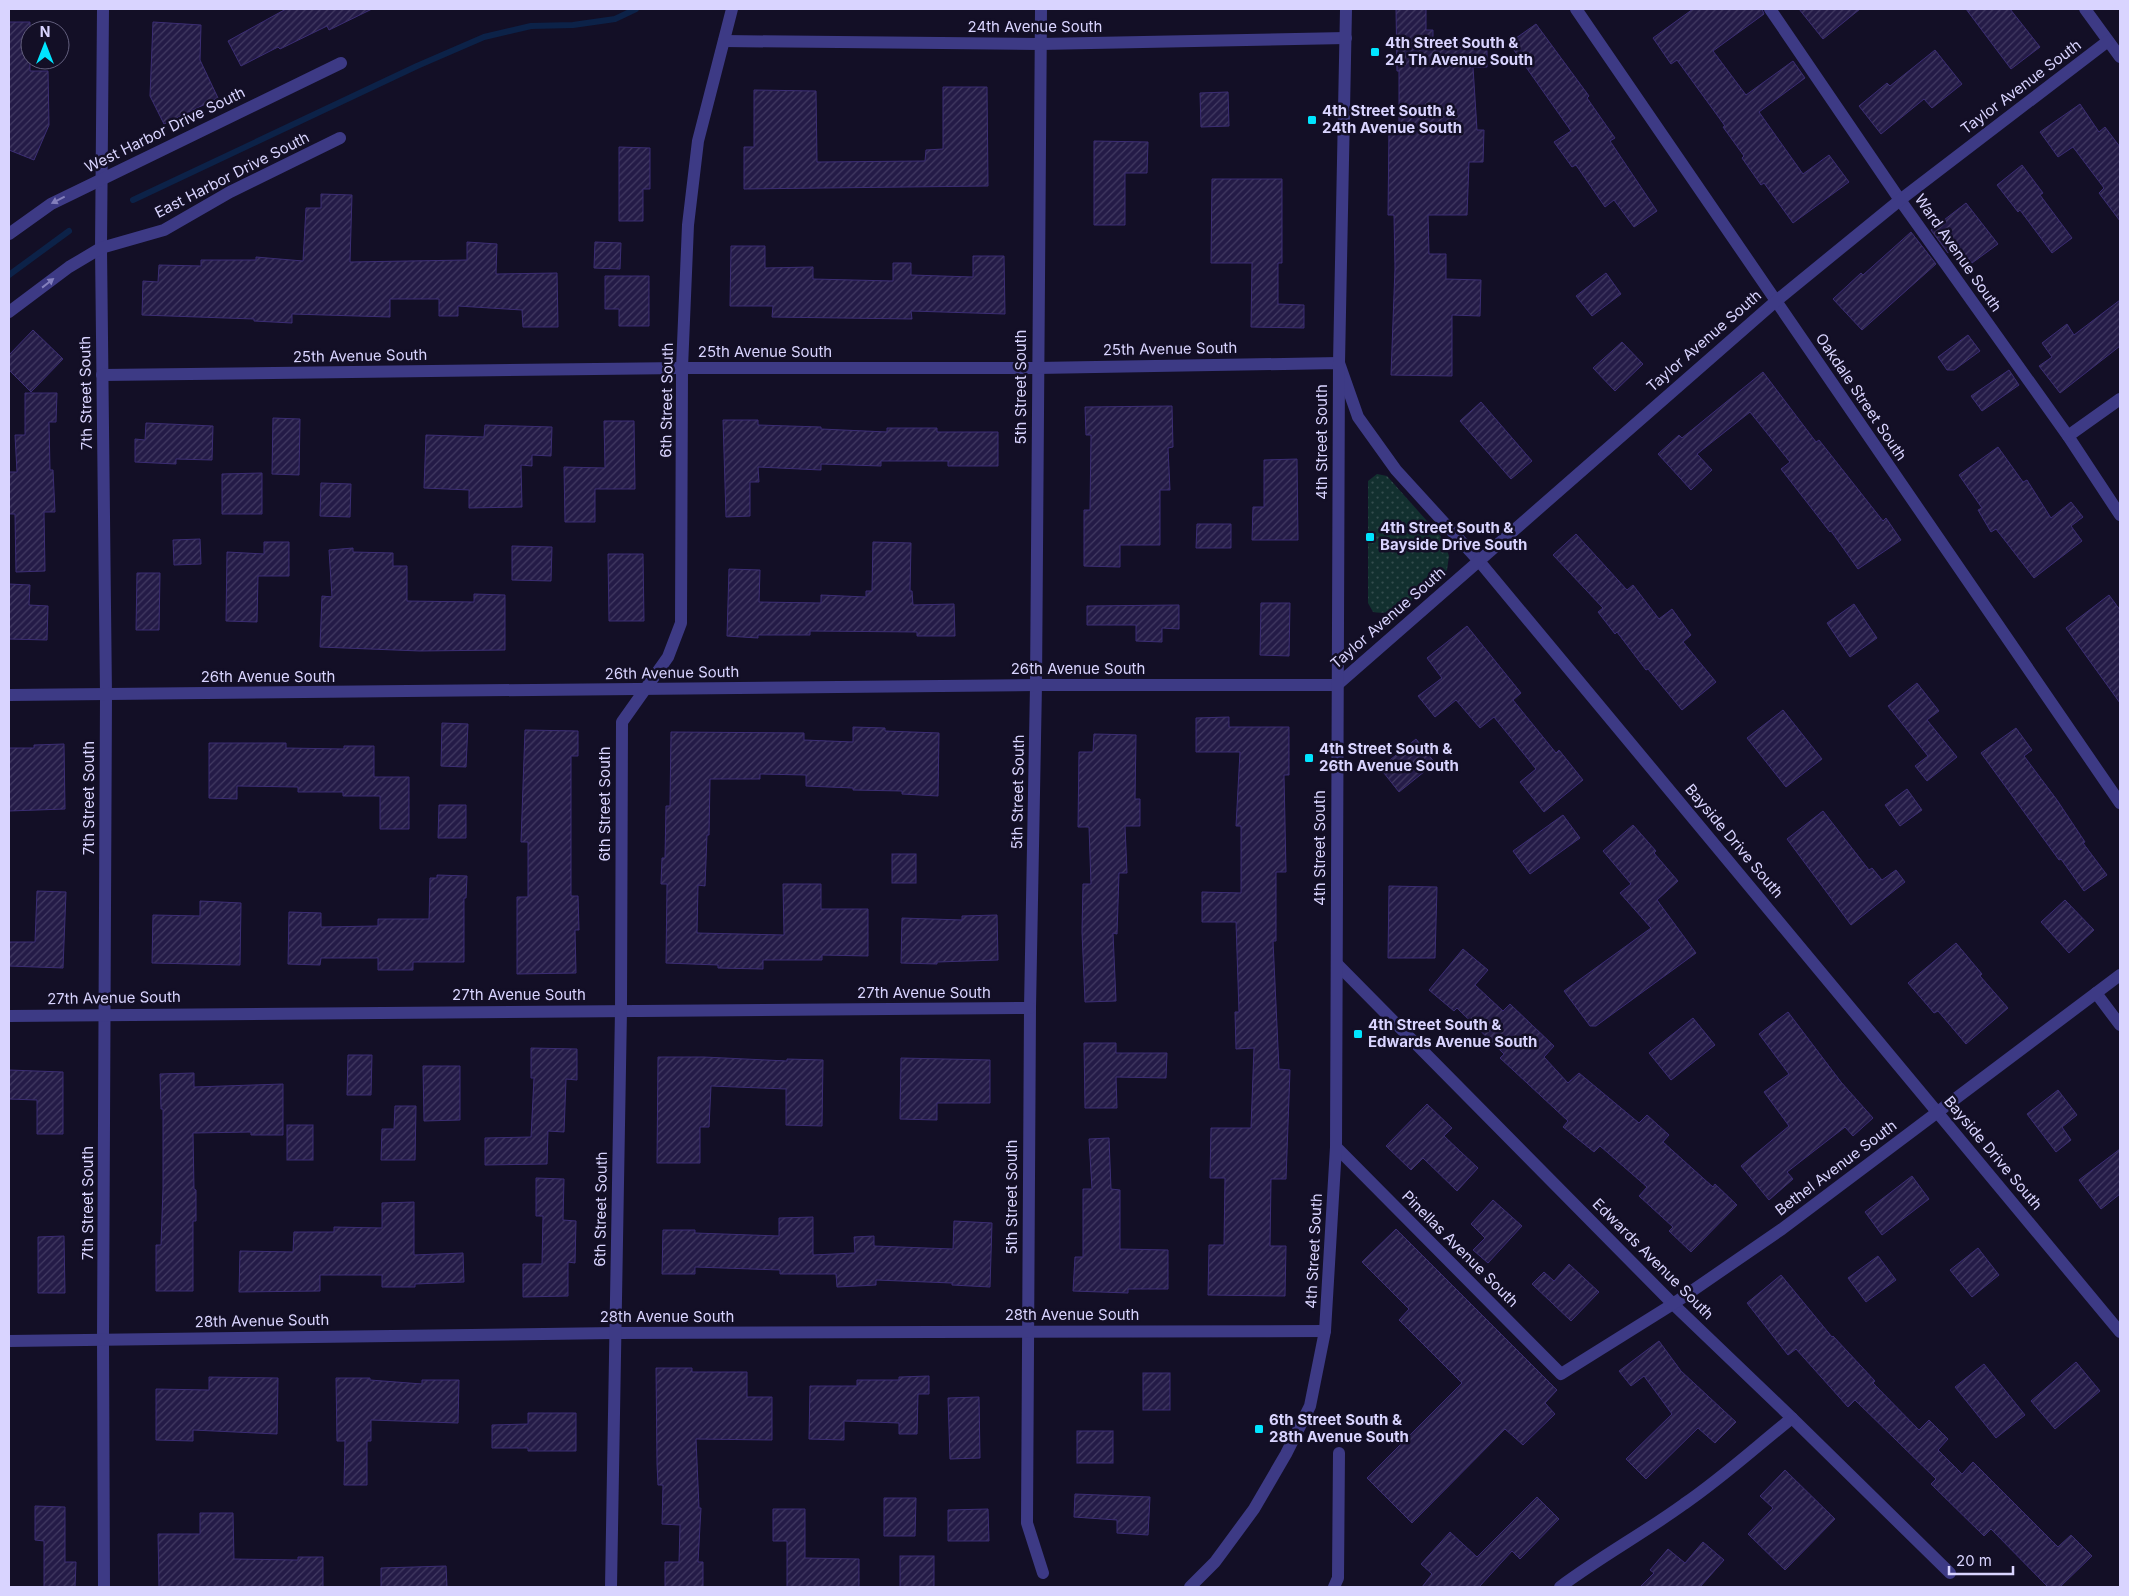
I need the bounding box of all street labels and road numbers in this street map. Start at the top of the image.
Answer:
street label: 24th Avenue South [968,17,1102,36]
street label: Taylor Avenue South [1957,35,2085,138]
street label: West Harbor Drive South [82,82,248,177]
street label: East Harbor Drive South [151,127,312,222]
street label: Ward Avenue South [1911,190,2006,315]
street label: Taylor Avenue South [1642,286,1765,396]
street label: Oakdale Street South [1812,329,1911,464]
street label: 5th Street South [1011,330,1030,444]
street label: 7th Street South [75,336,96,450]
street label: 25th Avenue South [1103,338,1237,359]
street label: 6th Street South [656,342,677,458]
street label: 25th Avenue South [698,342,832,361]
street label: 25th Avenue South [293,345,427,366]
street label: 4th Street South [1312,384,1331,500]
street label: Taylor Avenue South [1326,563,1449,673]
street label: 26th Avenue South [1011,659,1145,678]
street label: 26th Avenue South [605,662,739,683]
street label: 26th Avenue South [201,667,335,686]
street label: 5th Street South [1007,734,1028,850]
street label: 7th Street South [79,741,98,855]
street label: 6th Street South [595,746,614,862]
street label: Bayside Drive South [1681,780,1788,902]
street label: 4th Street South [1310,790,1329,906]
street label: 27th Avenue South [857,983,991,1002]
street label: 27th Avenue South [452,985,586,1004]
street label: 27th Avenue South [47,987,181,1008]
street label: Bayside Drive South [1940,1092,2047,1214]
street label: Bethel Avenue South [1771,1116,1900,1219]
street label: 5th Street South [1002,1140,1021,1254]
street label: 7th Street South [78,1146,97,1260]
street label: 6th Street South [590,1151,611,1267]
street label: Pinellas Avenue South [1398,1186,1523,1311]
street label: 4th Street South [1301,1193,1326,1309]
street label: Edwards Avenue South [1589,1194,1718,1323]
street label: 28th Avenue South [1005,1305,1139,1324]
street label: 28th Avenue South [600,1307,734,1326]
street label: 28th Avenue South [195,1310,329,1331]

